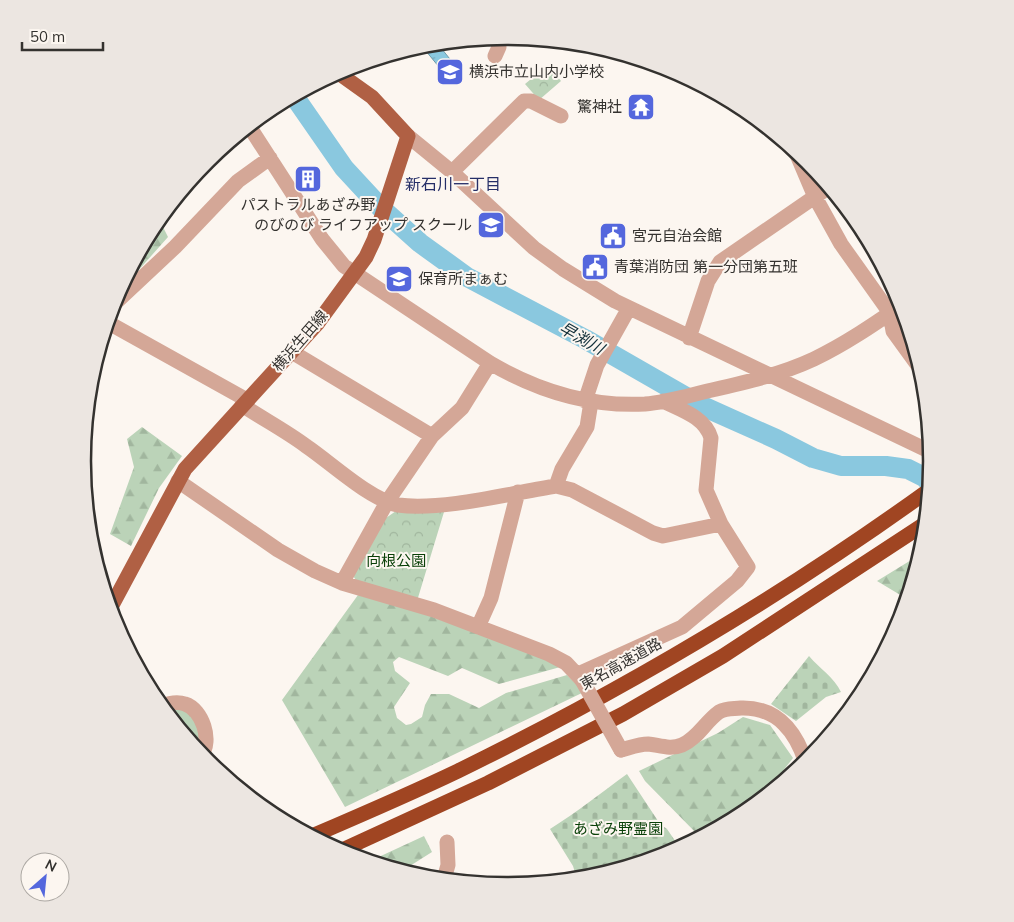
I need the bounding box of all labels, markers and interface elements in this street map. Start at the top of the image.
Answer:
scale bar [22,20,104,52]
text: 50 m [30,27,65,46]
school or university icon: 横浜市立山内小学校 [435,57,465,87]
place label: 横浜市立山内小学校 [469,62,604,81]
temple icon: 驚神社 [626,92,656,122]
place label: 驚神社 [577,97,622,116]
building icon: パストラルあざみ野 [293,164,323,194]
district label: 新石川一丁目 [405,174,501,194]
place label: パストラルあざみ野 [240,195,376,214]
school or university icon: のびのび ライフアップ スクール [476,210,506,240]
place label: のびのび ライフアップ スクール [254,215,472,234]
public building icon: 宮元自治会館 [598,221,628,251]
place label: 宮元自治会館 [632,226,722,245]
public building icon: 青葉消防団 第一分団第五班 [580,252,610,282]
place label: 青葉消防団 第一分団第五班 [614,257,798,276]
school or university icon: 保育所まぁむ [384,264,414,294]
place label: 保育所まぁむ [418,269,508,288]
street label: 横浜生田線 [268,306,331,375]
water label: 早渕川 [556,318,610,359]
park label: 向根公園 [366,551,426,570]
street label: 東名高速道路 [577,633,665,694]
park label: あざみ野霊園 [573,819,663,838]
north arrow [20,852,70,902]
text: N [42,855,60,876]

